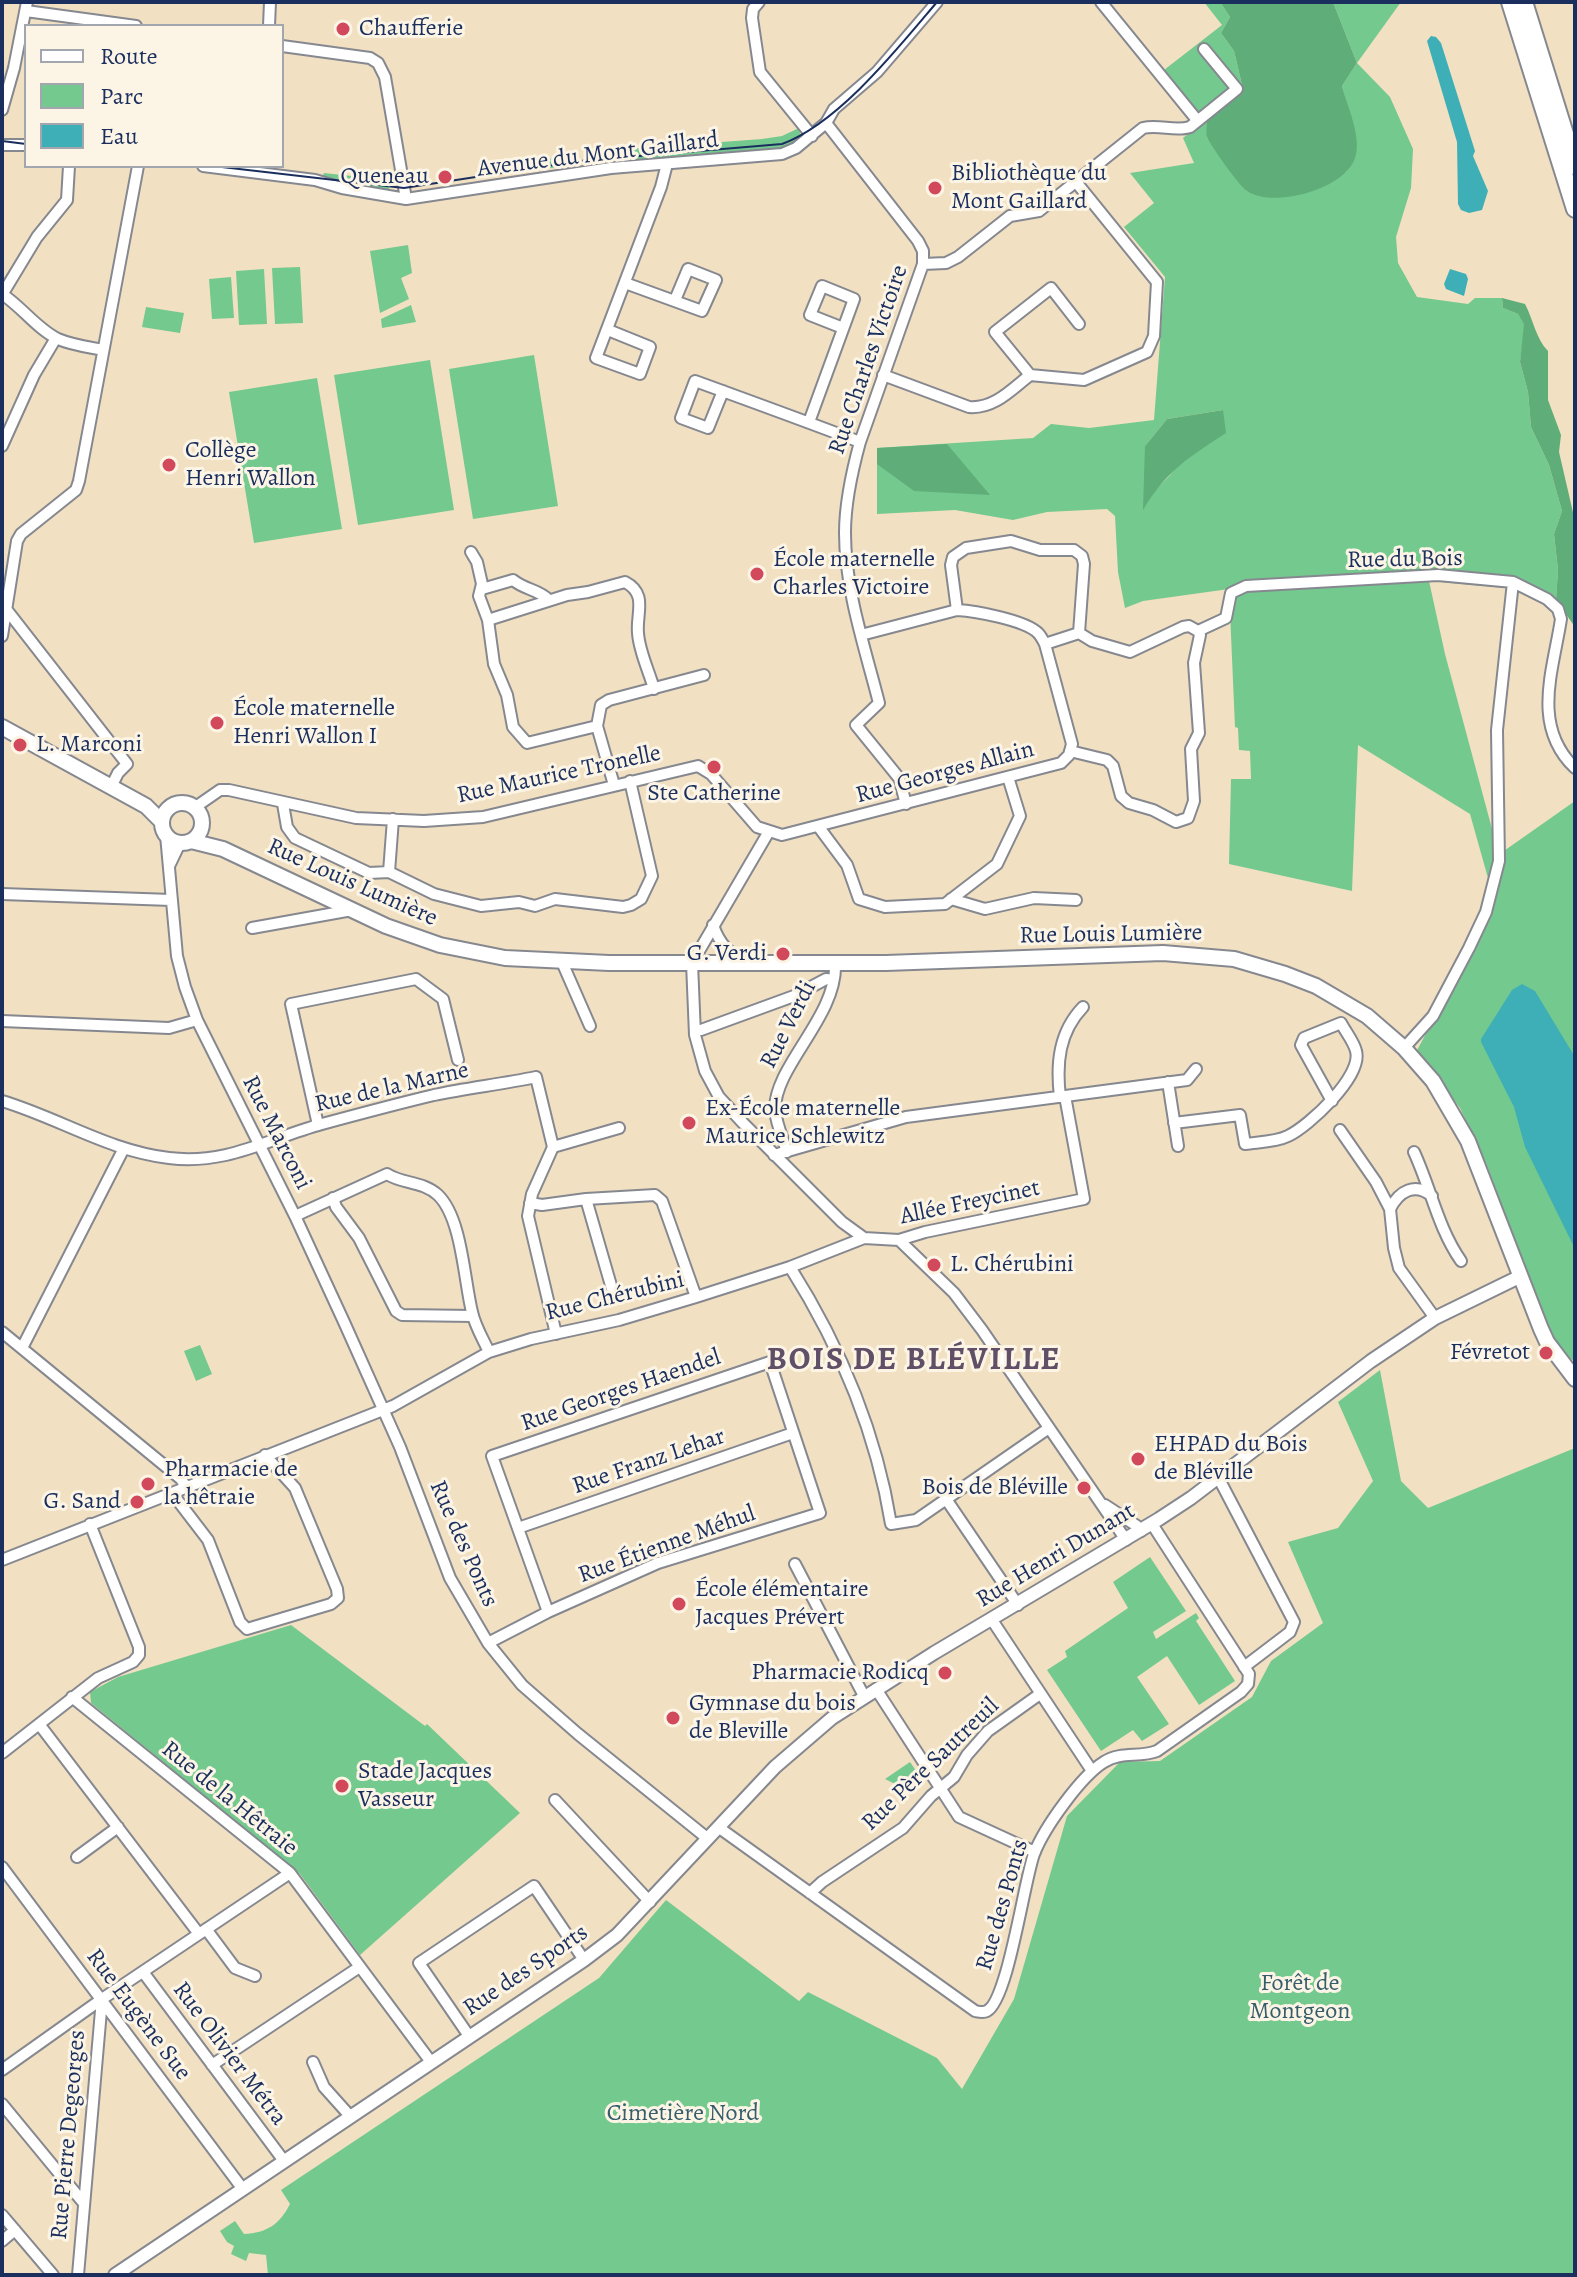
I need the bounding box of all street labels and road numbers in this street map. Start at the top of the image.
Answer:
street label: Avenue du Mont Gaillard [476,126,720,184]
street label: Rue Charles Victoire [823,261,915,459]
street label: Rue du Bois [1347,545,1463,575]
street label: Rue Georges Allain [853,735,1037,811]
street label: Rue Maurice Tronelle [454,739,664,811]
street label: Rue Louis Lumière [263,833,441,933]
street label: Rue Louis Lumière [1019,919,1203,951]
street label: Rue Verdi [755,976,823,1074]
street label: Rue de la Marne [312,1056,472,1120]
street label: Rue Marconi [235,1071,317,1195]
street label: Allée Freycinet [898,1174,1042,1232]
street label: Rue Chérubini [543,1266,687,1328]
street label: Rue Georges Haendel [517,1343,725,1439]
street label: Rue Franz Lehar [569,1422,729,1502]
street label: Rue des Ponts [422,1476,504,1612]
street label: Rue Henri Dunant [971,1497,1141,1615]
street label: Rue Étienne Méhul [575,1500,759,1590]
street label: Rue Père Sautreuil [856,1692,1006,1838]
street label: Rue de la Hêtraie [155,1735,303,1863]
street label: Rue des Ponts [971,1836,1035,1974]
street label: Rue des Sports [458,1919,594,2023]
street label: Rue Eugène Sue [79,1944,197,2086]
street label: Rue Olivier Métra [166,1976,292,2132]
street label: Rue Pierre Degeorges [45,2029,93,2241]

